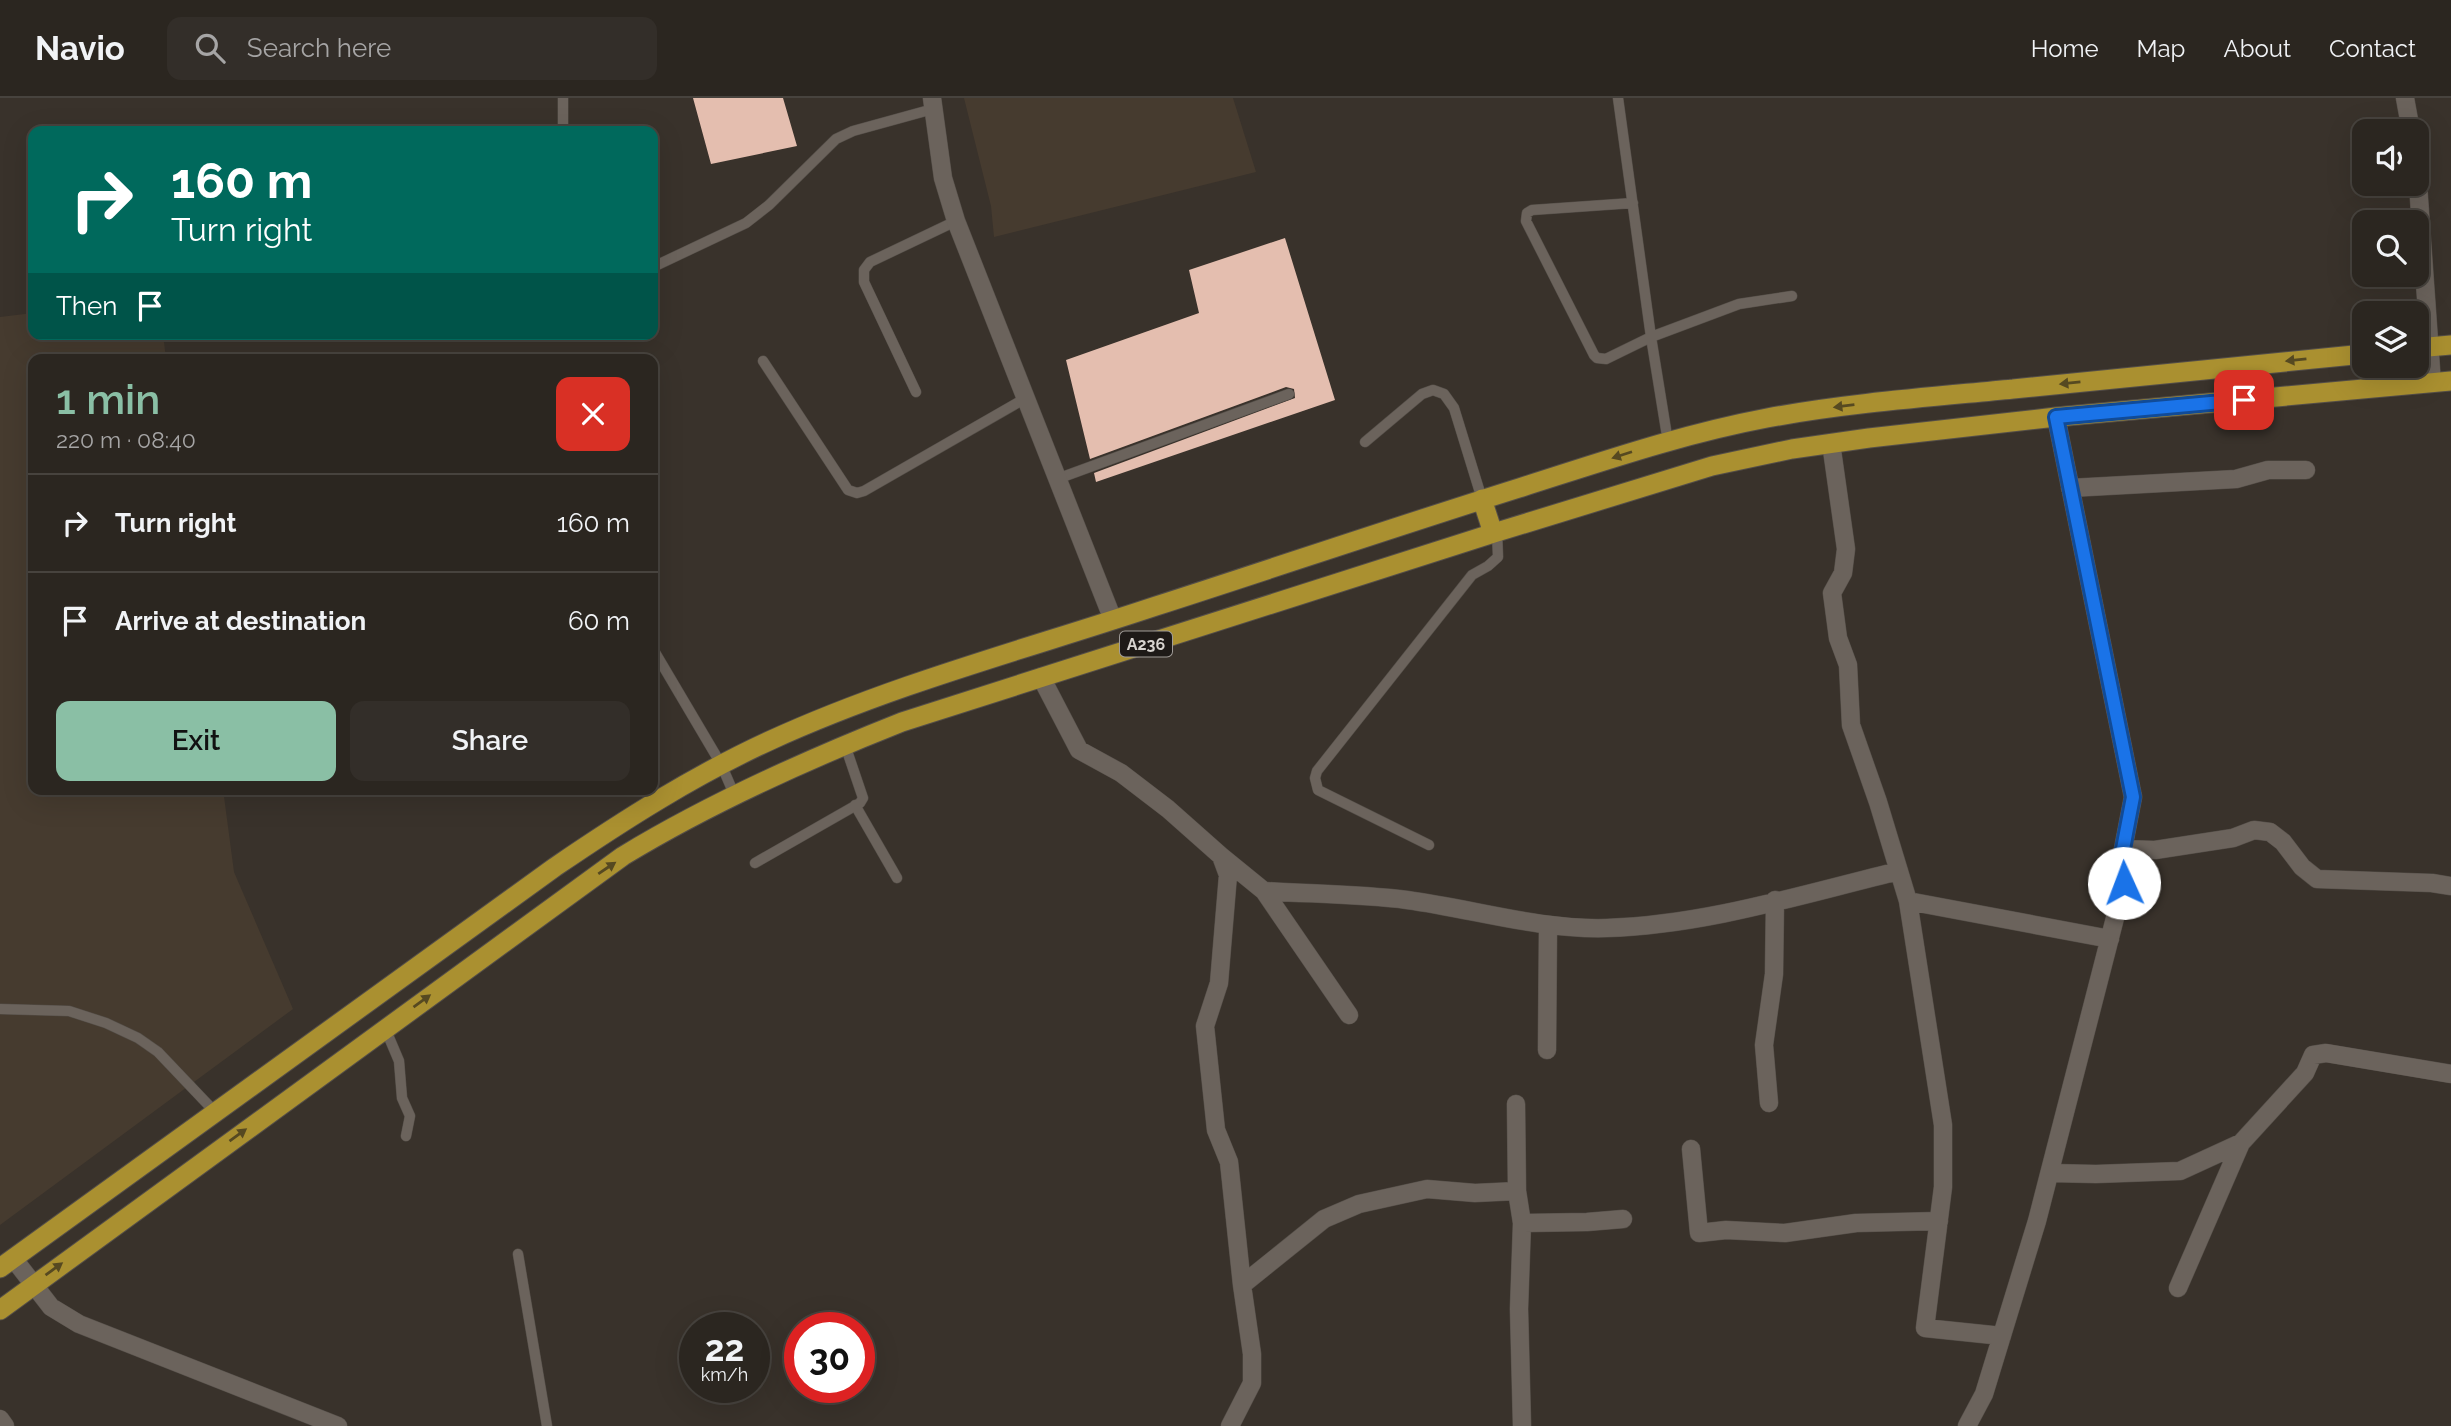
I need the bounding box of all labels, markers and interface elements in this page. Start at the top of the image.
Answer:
search box [167,17,657,80]
text: Navio [35,29,125,68]
icon: search [191,29,229,67]
text: Search here [247,33,391,63]
text: Home [2031,34,2099,63]
text: Map [2137,34,2185,63]
text: About [2223,34,2291,63]
text: Contact [2329,34,2416,63]
map controls [2352,119,2429,378]
button: sound [2352,119,2429,196]
text: 160 m [171,152,312,209]
icon: right [56,154,147,245]
button: search [2352,210,2429,287]
text: Turn right [171,211,312,248]
icon: arrive [131,287,169,325]
text: Then [56,291,117,321]
button: layers [2352,301,2429,378]
one-way arrow [2285,355,2307,366]
pin [2214,370,2274,430]
text: 1 min [56,375,160,424]
button: close [556,377,630,451]
one-way arrow [2059,378,2081,389]
icon: arrive [2225,381,2263,419]
one-way arrow [1833,401,1855,412]
text: 220 m · 08:40 [56,426,196,453]
one-way arrow [1611,450,1632,461]
icon: right [56,504,94,542]
text: Turn right [115,508,236,538]
text: 160 m [557,508,630,538]
icon: arrive [56,602,94,640]
text: Arrive at destination [115,606,366,636]
text: 60 m [568,606,630,636]
road number: A236 [1120,632,1172,656]
button: Exit [56,701,336,781]
button: Share [350,701,630,781]
position arrow [2087,846,2161,920]
one-way arrow [598,861,616,875]
one-way arrow [413,994,431,1008]
one-way arrow [229,1128,247,1142]
one-way arrow [45,1262,64,1276]
speed limit sign: 30 [784,1312,875,1403]
text: 22 [705,1328,744,1369]
text: km/h [701,1364,748,1385]

